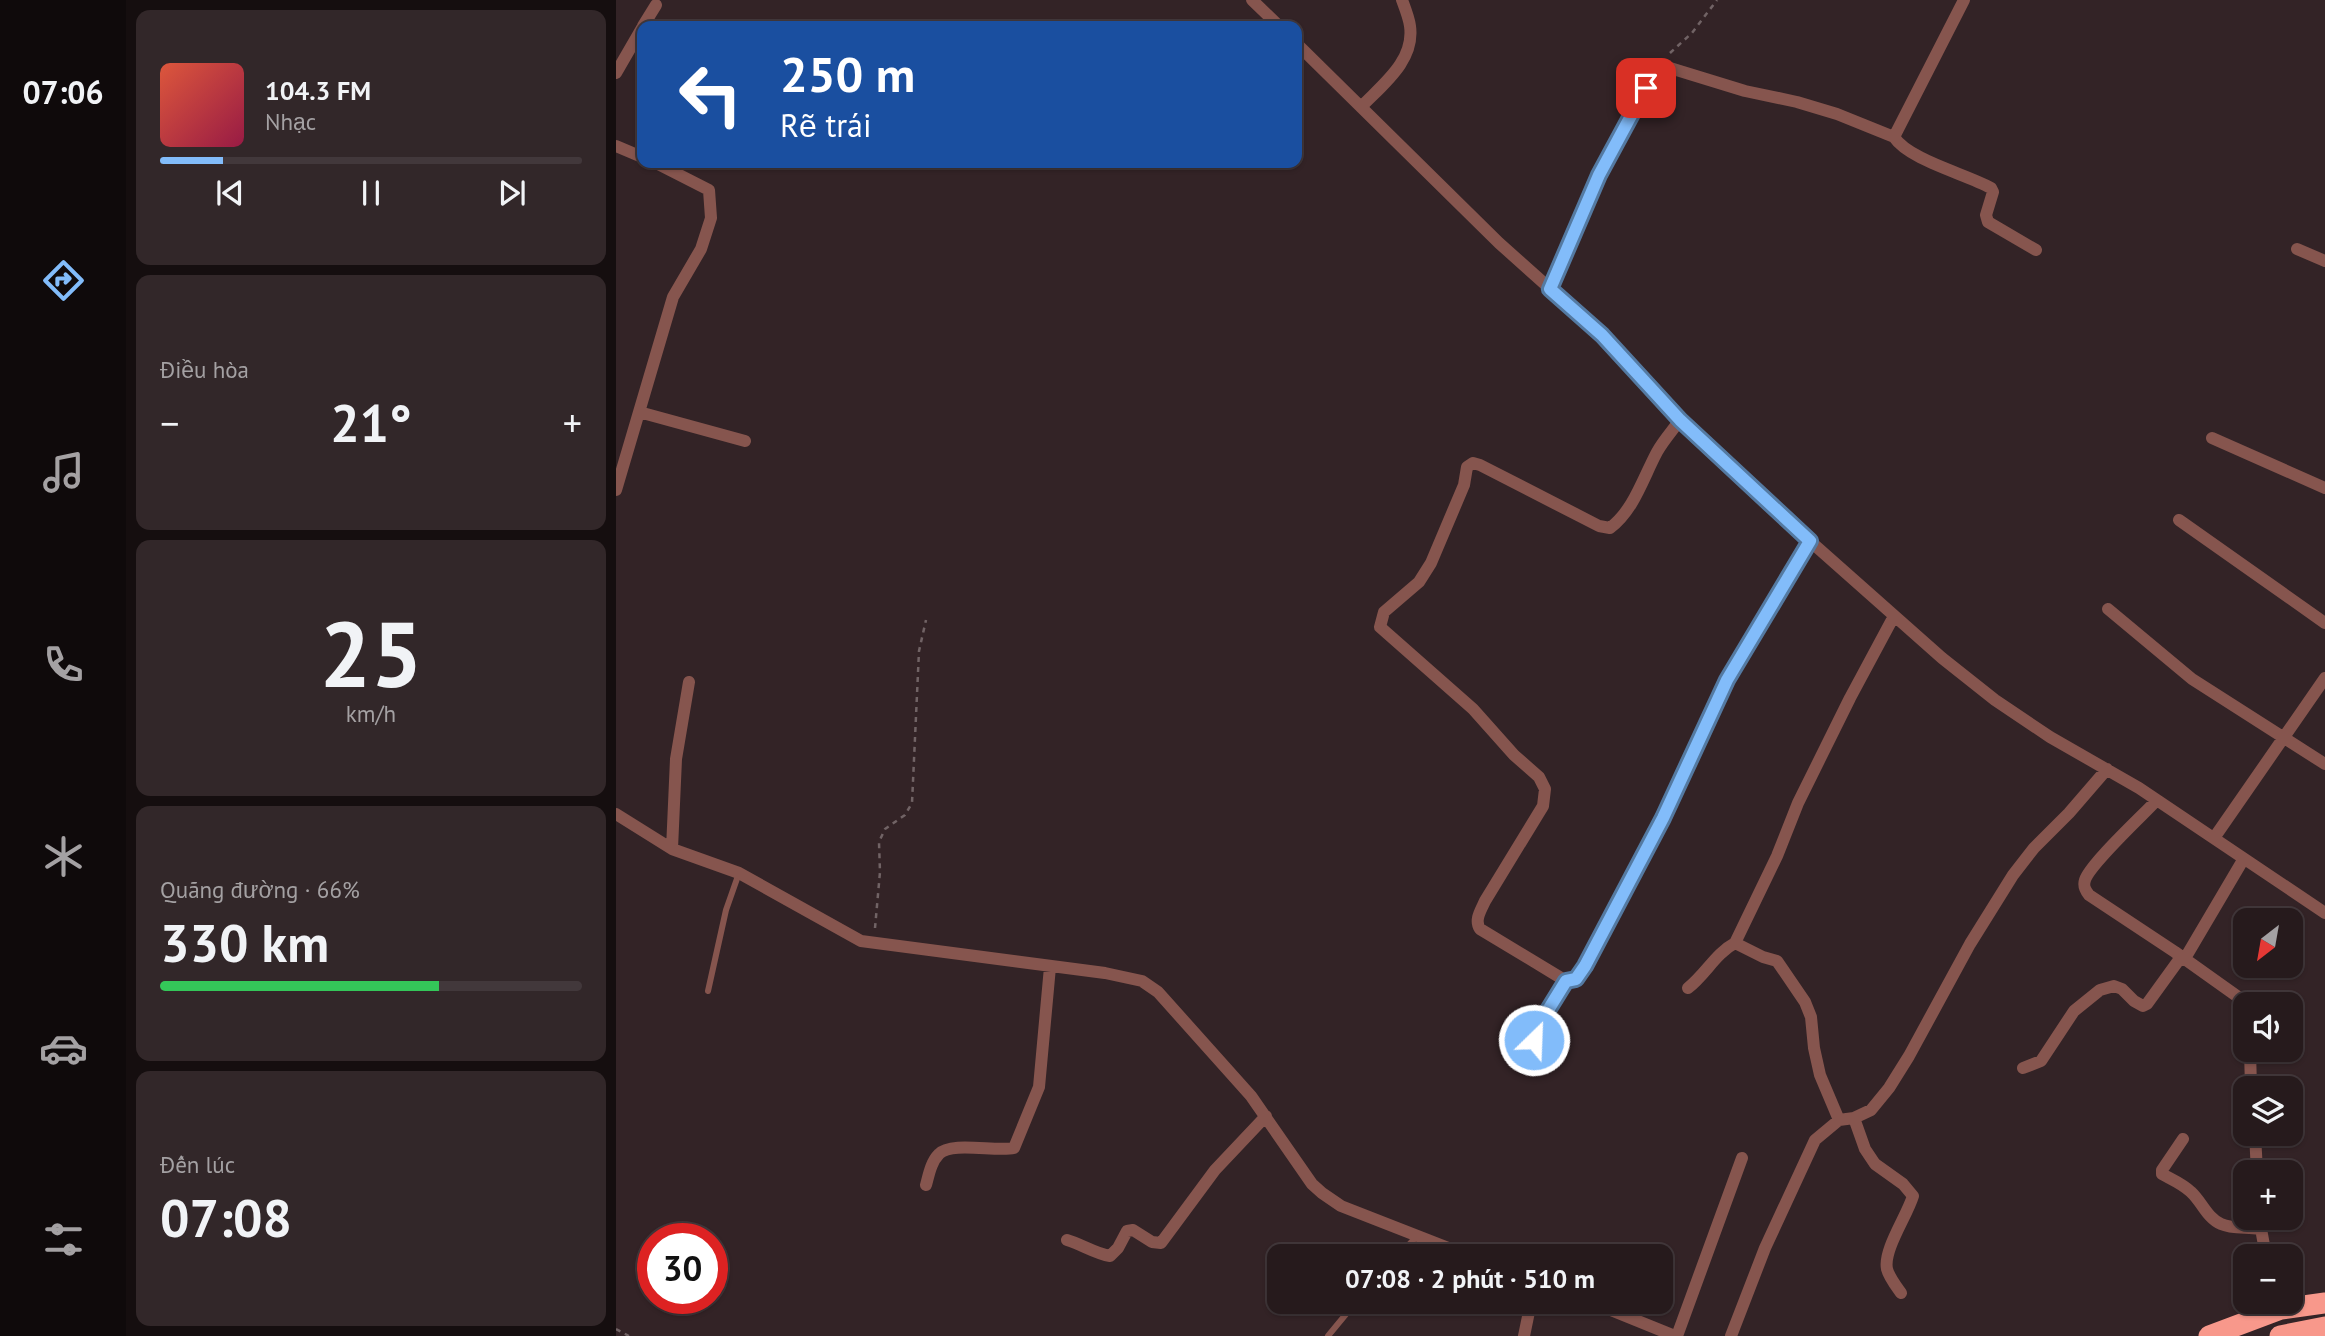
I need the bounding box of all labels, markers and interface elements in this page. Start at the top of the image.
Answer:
text: 250 m [780,42,915,106]
icon: left [665,49,756,140]
pin [1616,58,1676,118]
icon: arrive [1627,69,1665,107]
text: 07:06 [22,71,104,113]
text: 104.3 FM [265,74,371,107]
text: Rẽ trái [780,104,872,146]
text: Nhạc [265,107,316,136]
icon: previous [211,174,249,212]
icon: pause [352,174,390,212]
icon: next [493,174,531,212]
icon: directions [39,256,88,305]
text: Điều hòa [160,355,249,384]
text: 21° [330,389,412,456]
text: − [160,398,179,447]
text: + [563,398,582,447]
icon: music [39,448,88,497]
text: 25 [319,594,423,712]
icon: phone [39,640,88,689]
text: km/h [346,699,396,728]
icon: climate [39,832,88,881]
text: Quãng đường · 66% [160,875,360,904]
north arrow [2233,908,2303,978]
map controls [2233,908,2303,1314]
text: 330 km [160,909,329,976]
button: sound [2233,992,2303,1062]
position arrow [1497,1003,1571,1077]
icon: car [39,1024,88,1073]
button: layers [2233,1076,2303,1146]
text: Đến lúc [160,1150,235,1179]
button: + [2233,1160,2303,1230]
text: 07:08 [160,1184,292,1251]
icon: filters [39,1215,88,1264]
speed limit sign: 30 [637,1223,728,1314]
button: − [2233,1244,2303,1314]
text: 07:08 · 2 phút · 510 m [1345,1262,1595,1295]

